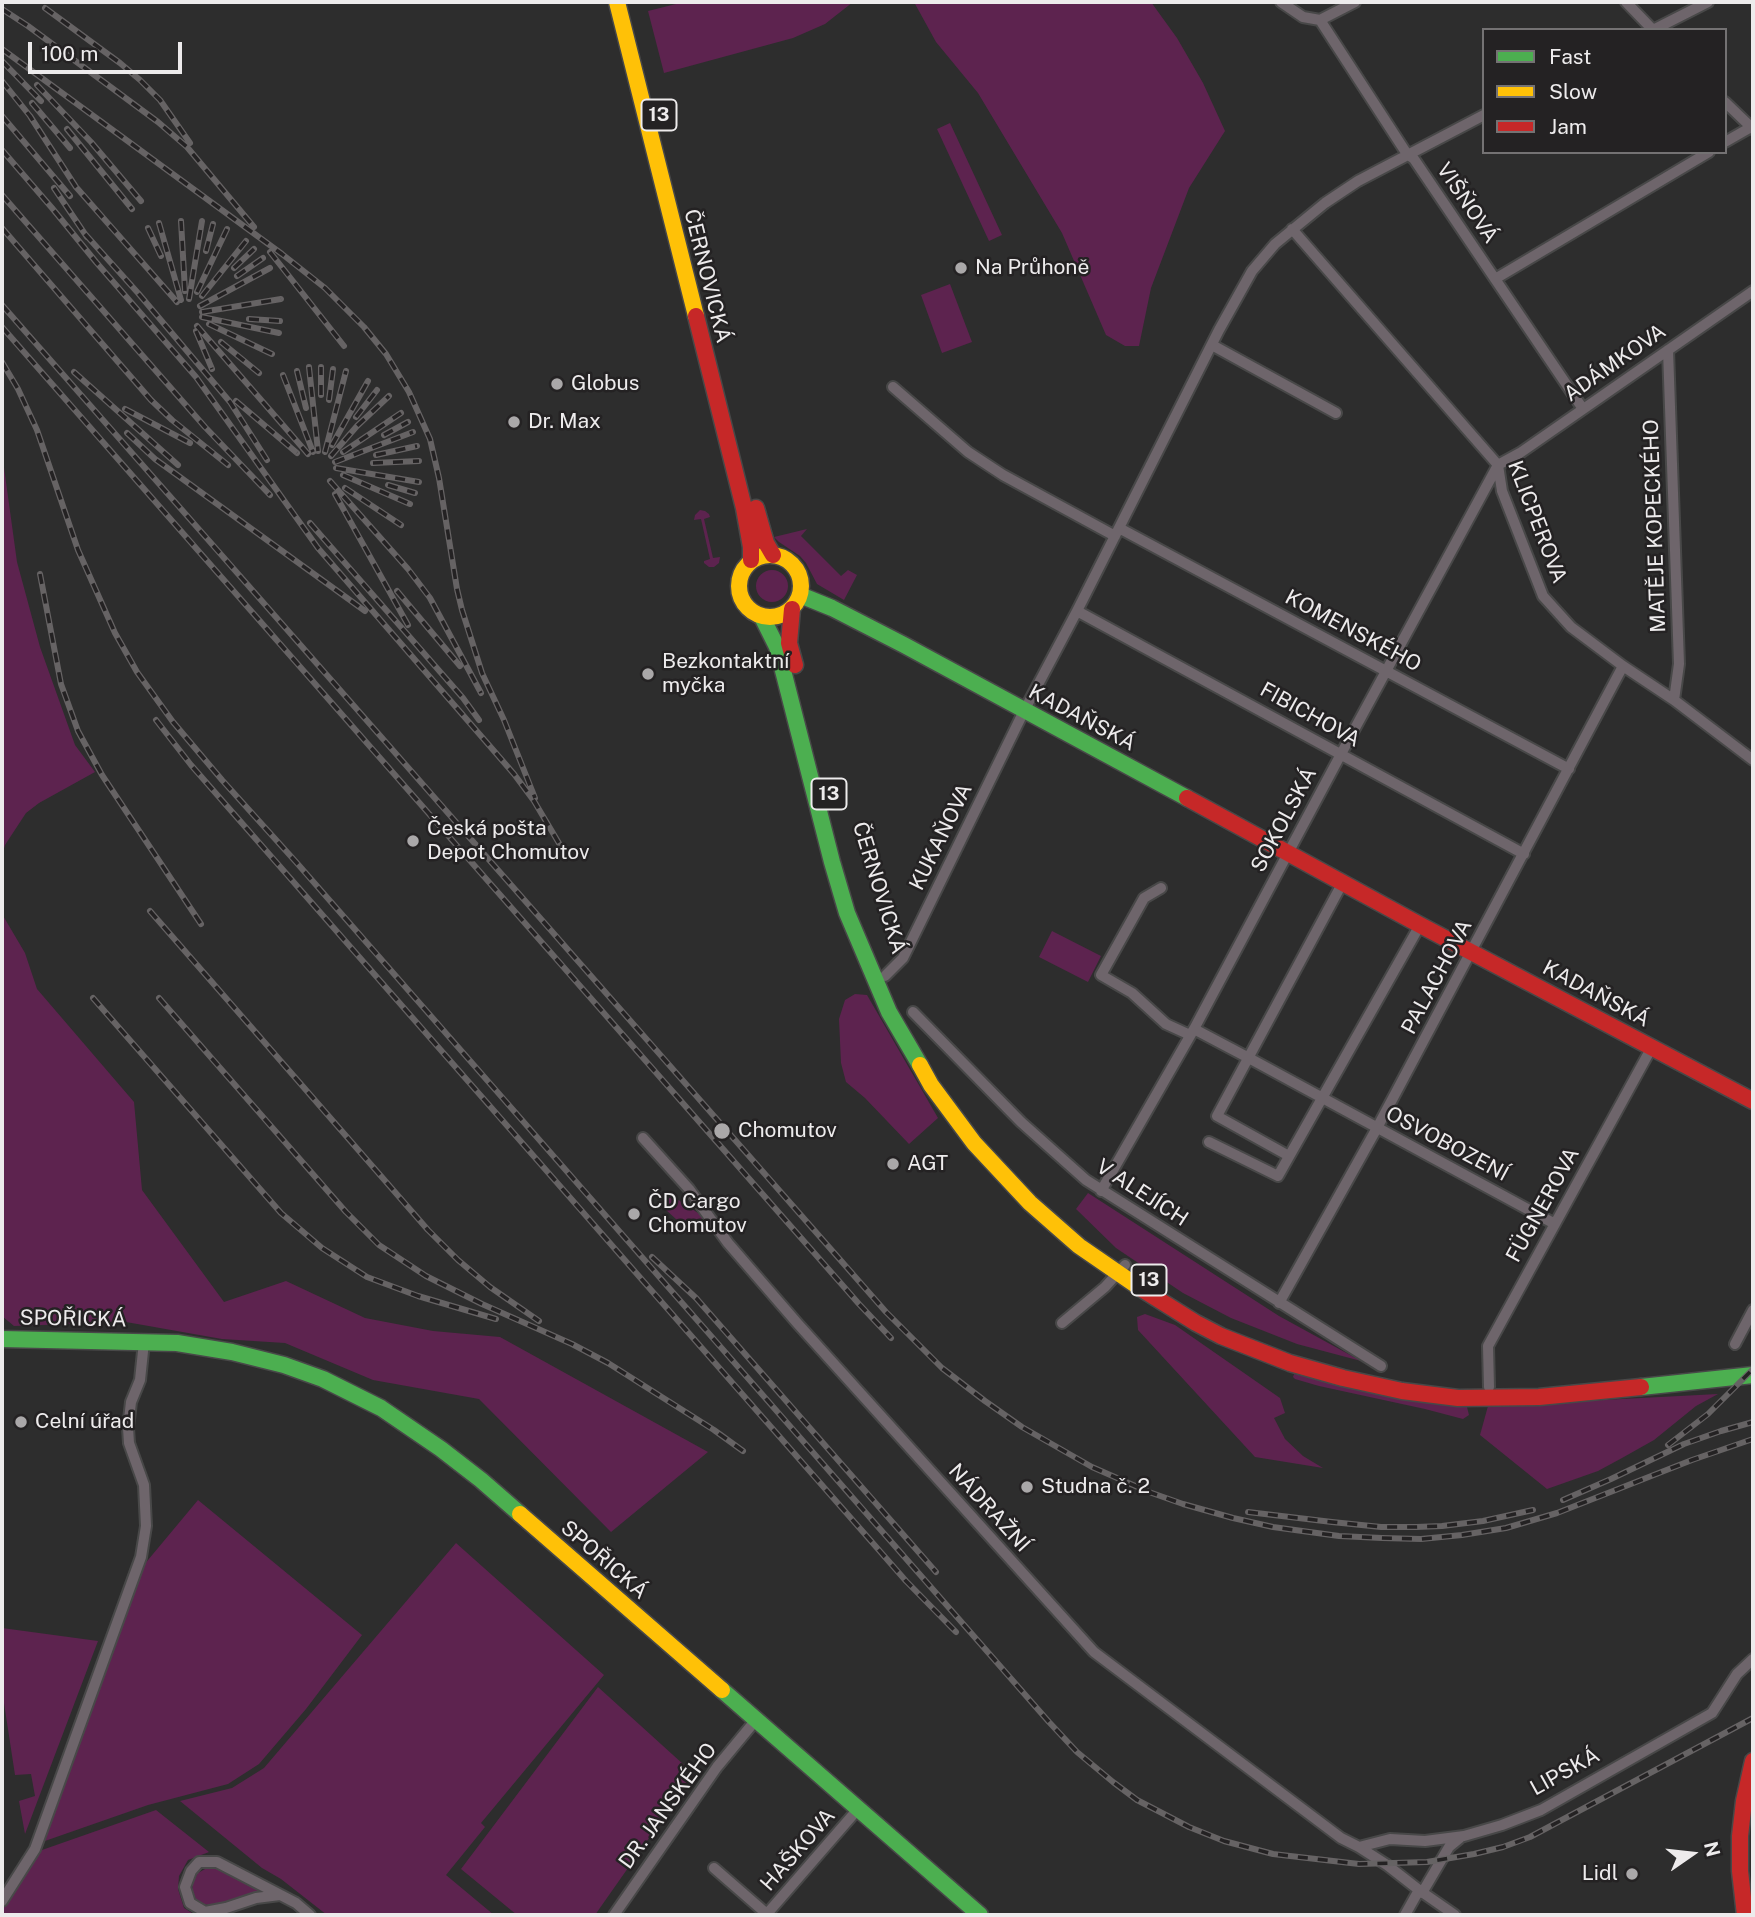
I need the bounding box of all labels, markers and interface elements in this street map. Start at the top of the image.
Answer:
scale bar [32,28,186,72]
legend [1482,28,1727,154]
text: 100 m [41,41,98,66]
text: Fast [1549,44,1591,69]
text: Slow [1549,79,1597,104]
road number: 13 [642,99,676,130]
text: Jam [1549,114,1587,139]
street label: VIŠŇOVÁ [1431,158,1503,248]
street label: ČERNOVICKÁ [678,207,736,345]
place label: Na Průhoně [975,255,1089,281]
marker: Na Průhoně [953,260,969,276]
street label: ADÁMKOVA [1559,319,1671,407]
place label: Globus [571,371,639,397]
marker: Globus [549,376,565,392]
place label: Dr. Max [528,409,601,435]
marker: Dr. Max [506,414,522,430]
street label: MATĚJE KOPECKÉHO [1639,419,1671,633]
street label: KLICPEROVA [1502,457,1572,587]
street label: KOMENSKÉHO [1281,585,1425,677]
place label: Bezkontaktní myčka [662,649,789,699]
marker: Bezkontaktní myčka [640,666,656,682]
street label: FIBICHOVA [1255,677,1365,753]
street label: KADAŇSKÁ [1024,679,1140,757]
street label: SOKOLSKÁ [1246,763,1322,877]
road number: 13 [812,778,846,810]
street label: KUKAŇOVA [904,779,978,895]
place label: Česká pošta Depot Chomutov [427,816,590,866]
street label: ČERNOVICKÁ [847,819,911,957]
marker: Česká pošta Depot Chomutov [405,833,421,849]
street label: PALACHOVA [1396,915,1478,1039]
street label: KADAŇSKÁ [1538,955,1654,1033]
street label: OSVOBOZENÍ [1381,1101,1513,1187]
place label: Chomutov [738,1118,837,1144]
marker: Chomutov [712,1121,732,1141]
street label: FÜGNEROVA [1501,1143,1585,1267]
place label: AGT [907,1151,948,1177]
street label: V ALEJÍCH [1091,1154,1193,1232]
marker: AGT [885,1156,901,1172]
place label: ČD Cargo Chomutov [648,1189,747,1239]
marker: ČD Cargo Chomutov [626,1206,642,1222]
road number: 13 [1132,1264,1166,1296]
street label: SPOŘICKÁ [19,1305,127,1333]
place label: Celní úřad [35,1409,134,1435]
marker: Celní úřad [13,1414,29,1430]
street label: NÁDRAŽNÍ [943,1459,1035,1557]
place label: Studna č. 2 [1041,1474,1150,1500]
marker: Studna č. 2 [1019,1479,1035,1495]
street label: SPOŘICKÁ [555,1515,653,1605]
street label: DR. JANSKÉHO [614,1738,722,1874]
street label: LIPSKÁ [1526,1743,1604,1801]
street label: HAŠKOVA [755,1804,841,1896]
north arrow [1657,1819,1727,1889]
text: N [1700,1839,1725,1859]
place label: Lidl [1582,1861,1618,1887]
marker: Lidl [1624,1866,1640,1882]

